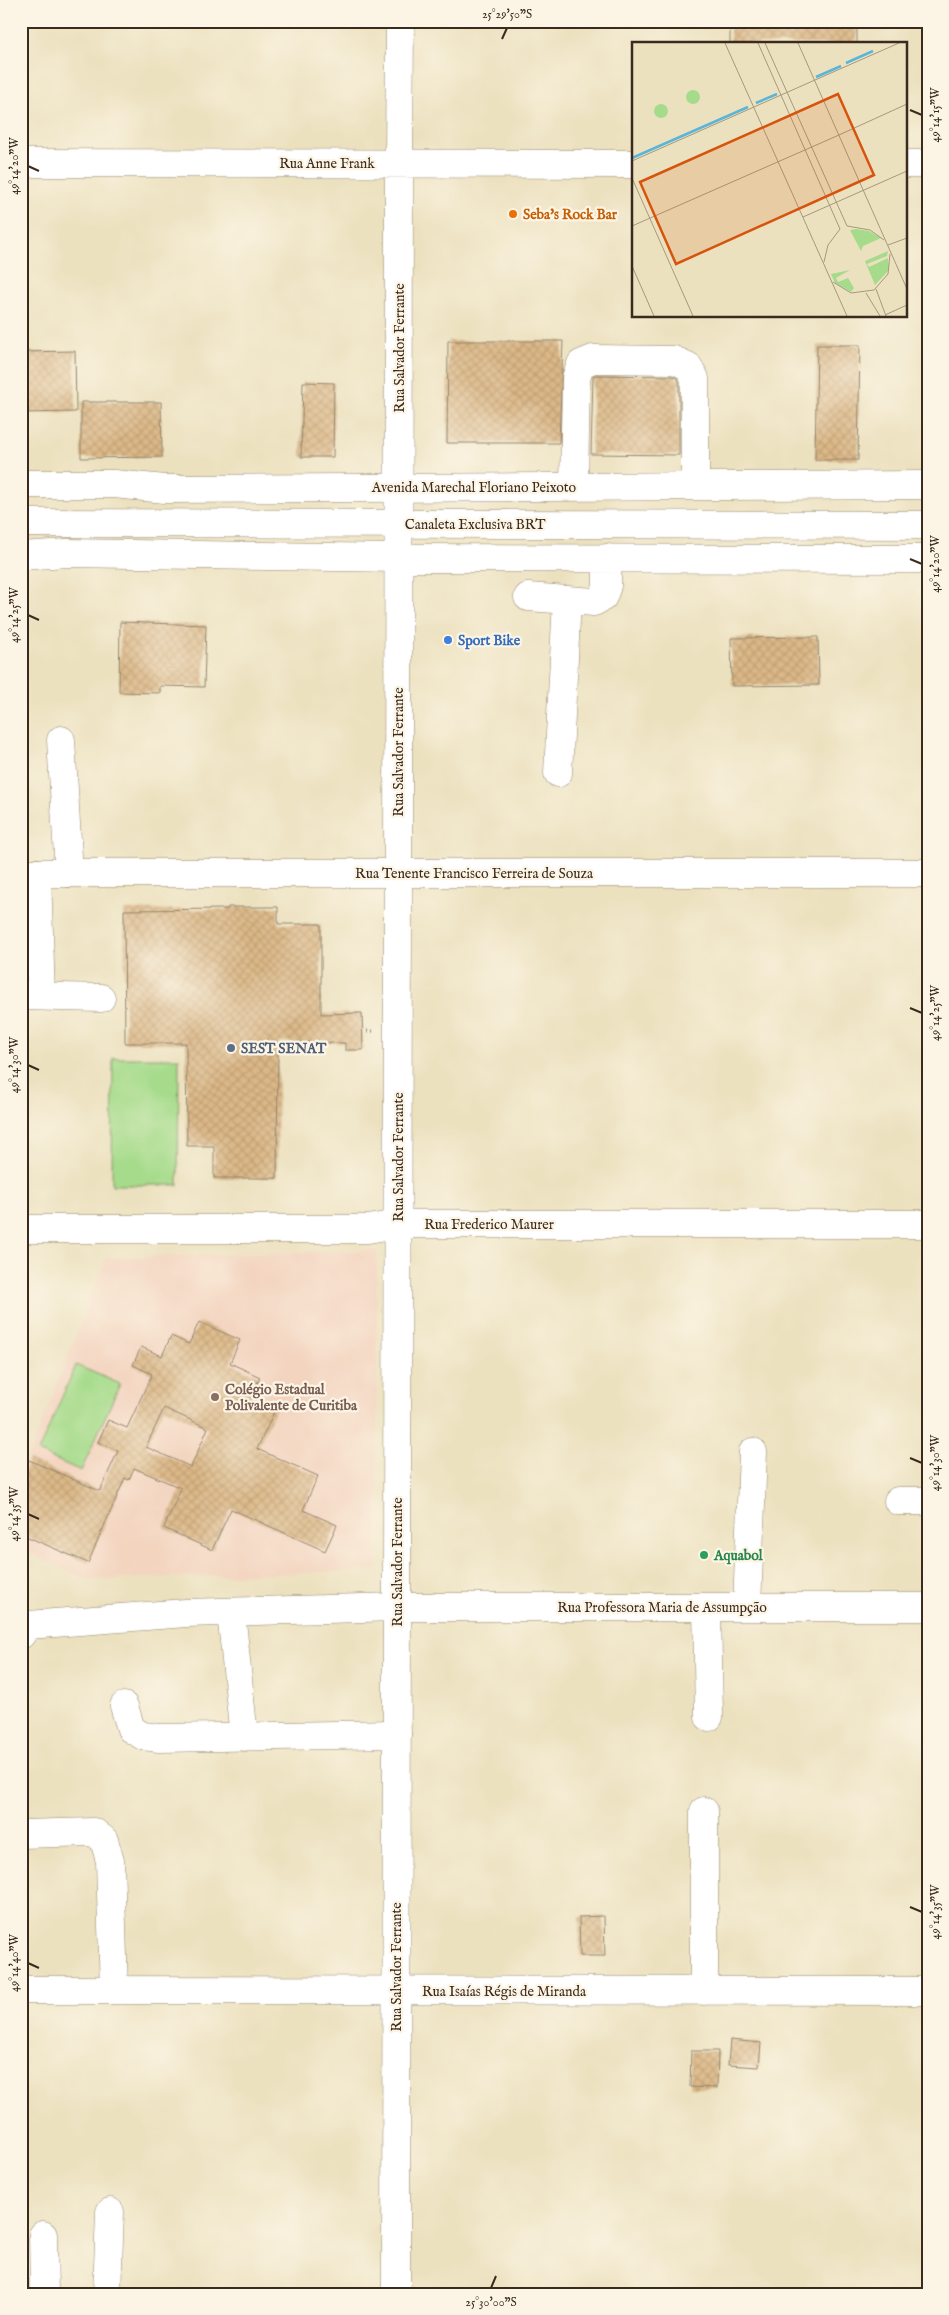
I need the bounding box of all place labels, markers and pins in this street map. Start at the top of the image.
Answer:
place label: Seba's Rock Bar [523,206,618,224]
marker: Seba's Rock Bar [507,208,519,220]
place label: Sport Bike [458,632,521,650]
marker: Sport Bike [442,634,454,646]
place label: SEST SENAT [241,1040,327,1058]
marker: SEST SENAT [225,1042,237,1054]
place label: Colégio Estadual Polivalente de Curitiba [225,1381,358,1415]
marker: Colégio Estadual Polivalente de Curitiba [209,1391,221,1403]
place label: Aquabol [713,1547,764,1565]
marker: Aquabol [698,1549,710,1561]

